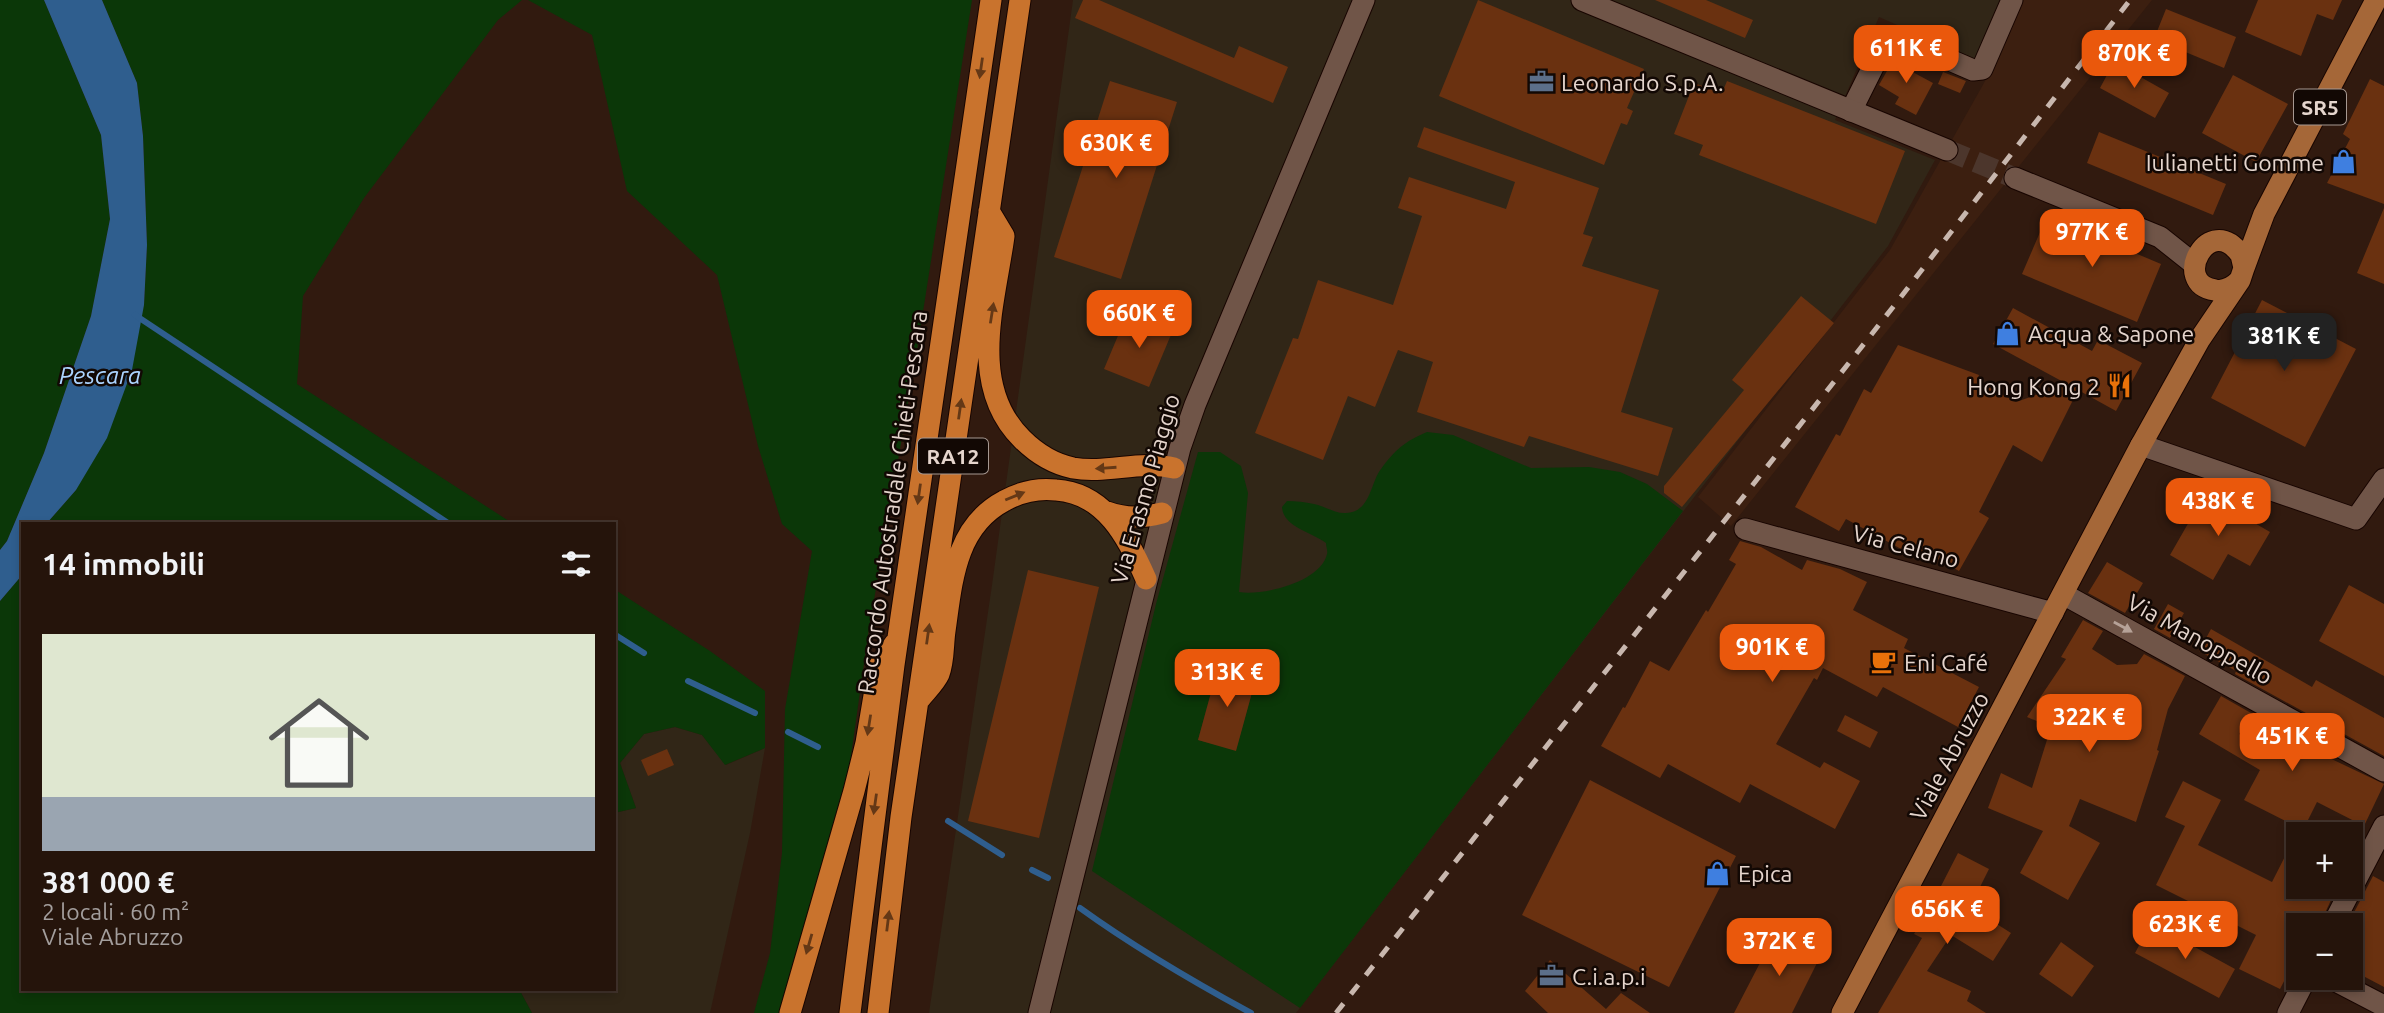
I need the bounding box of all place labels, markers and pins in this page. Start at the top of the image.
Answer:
pin: 611K € [1849,25,1963,85]
pin: 870K € [2077,31,2191,90]
office icon: Leonardo S.p.A. [1527,68,1555,96]
place label: Leonardo S.p.A. [1561,70,1724,95]
pin: 630K € [1059,120,1173,180]
shop icon: Iulianetti Gomme [2330,148,2358,176]
place label: Iulianetti Gomme [2146,150,2324,175]
pin: 977K € [2035,210,2149,269]
pin: 660K € [1082,290,1196,350]
pin: 381K € [2227,314,2341,373]
shop icon: Acqua & Sapone [1994,319,2022,347]
place label: Acqua & Sapone [2028,321,2194,346]
restaurant icon: Hong Kong 2 [2106,372,2134,400]
place label: Hong Kong 2 [1967,374,2100,399]
pin: 438K € [2161,478,2275,538]
pin: 901K € [1715,624,1829,684]
cafe icon: Eni Café [1870,648,1898,676]
pin: 313K € [1170,650,1284,709]
place label: Eni Café [1904,650,1988,675]
pin: 322K € [2032,694,2146,754]
pin: 451K € [2235,714,2349,773]
shop icon: Epica [1704,859,1732,887]
place label: Epica [1738,861,1792,886]
pin: 656K € [1890,886,2004,946]
pin: 623K € [2128,902,2242,961]
pin: 372K € [1722,918,1836,978]
office icon: C.i.a.p.i [1538,962,1566,990]
place label: C.i.a.p.i [1572,964,1646,989]

